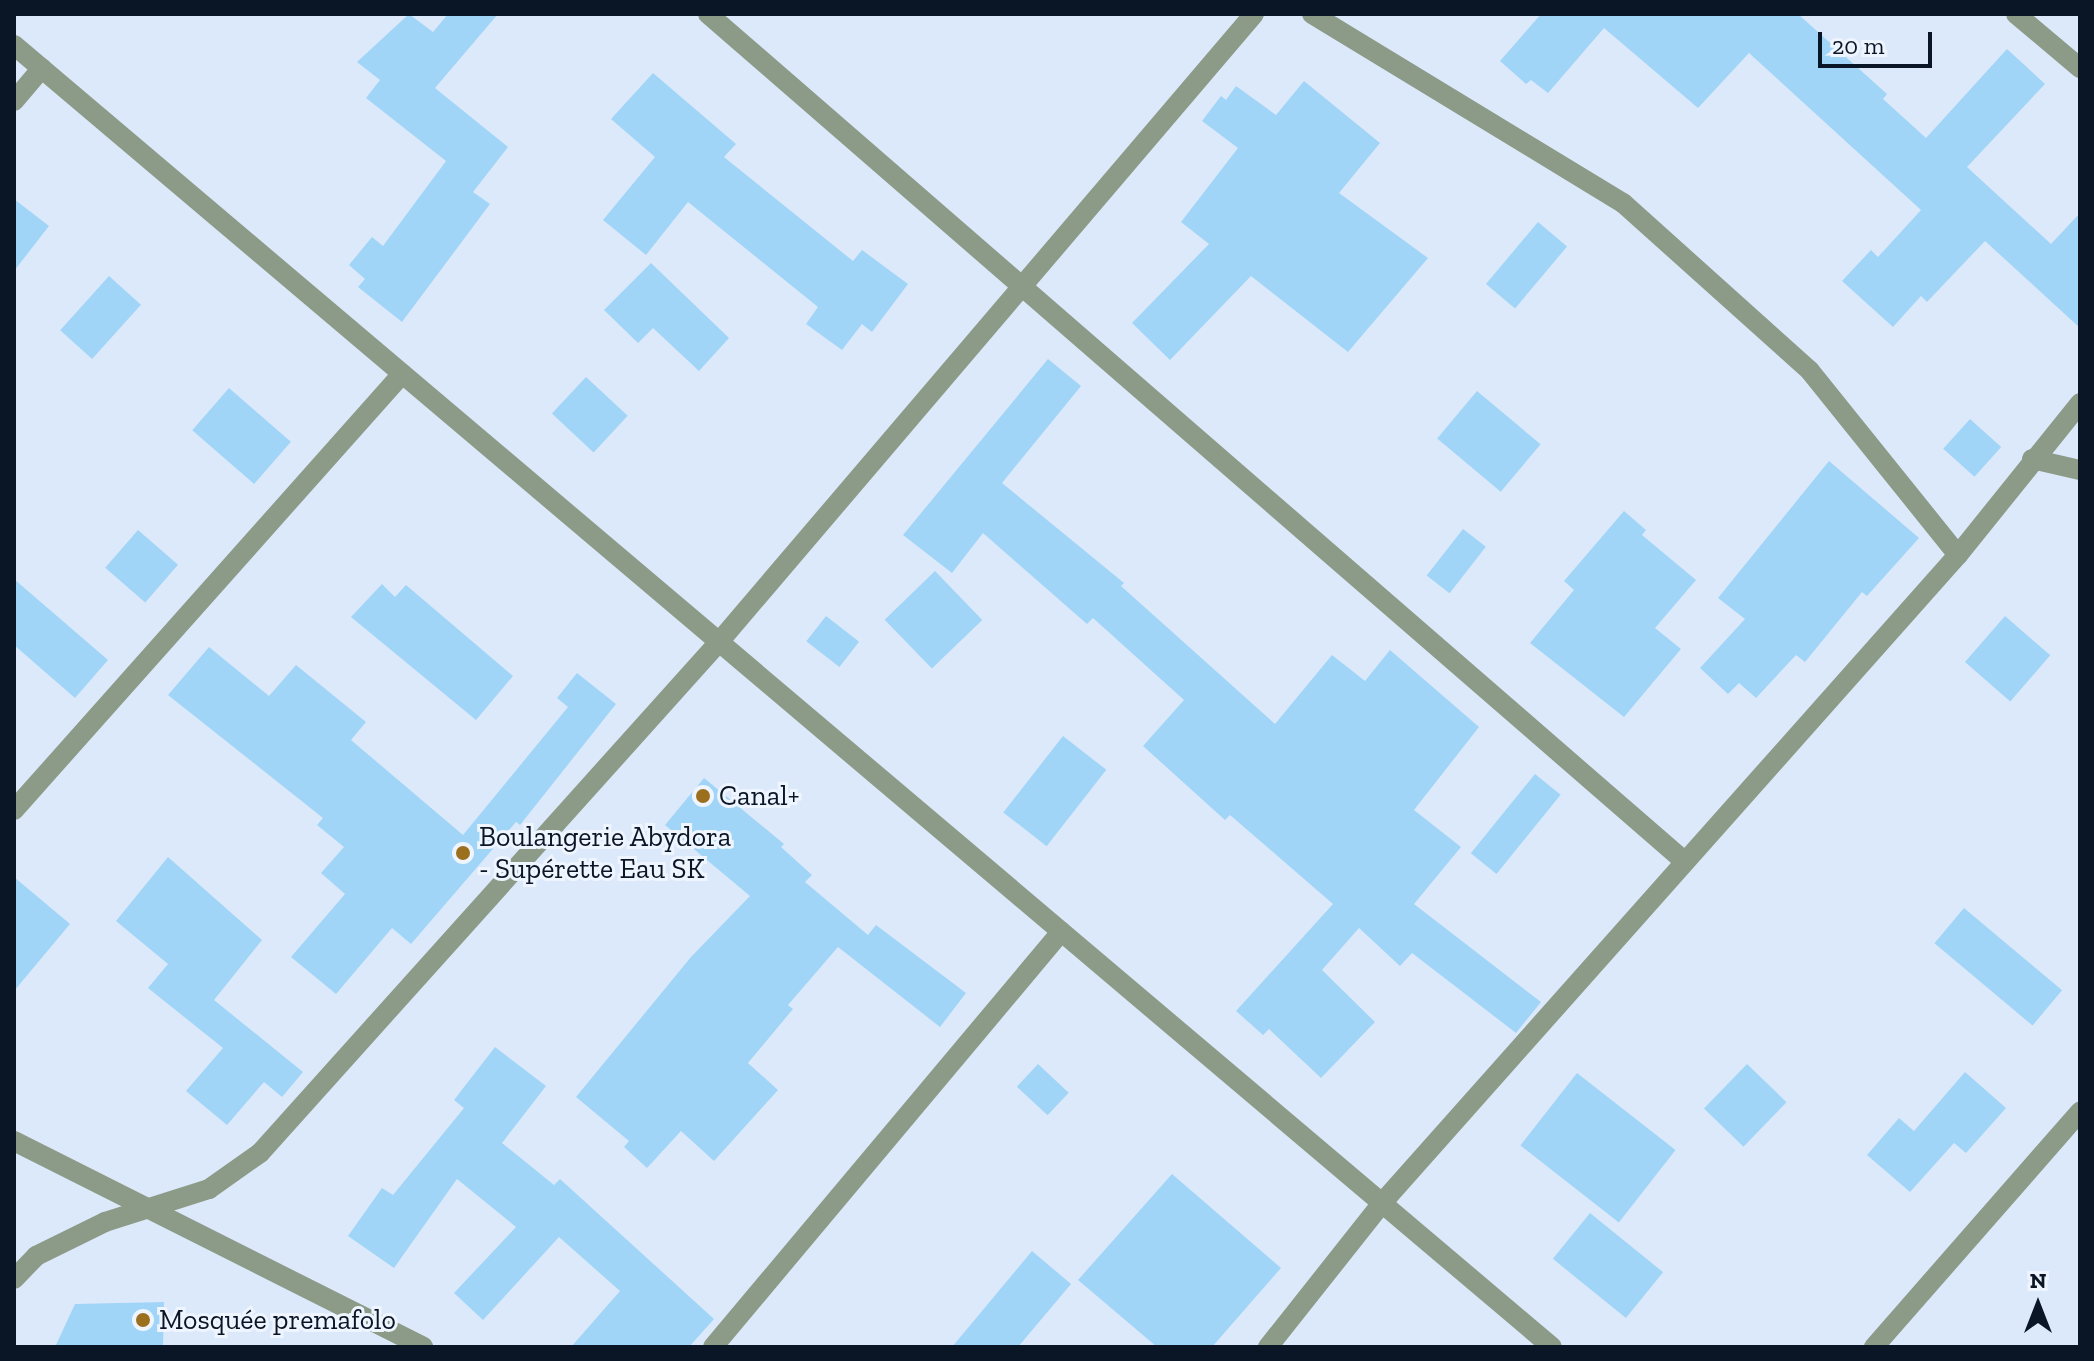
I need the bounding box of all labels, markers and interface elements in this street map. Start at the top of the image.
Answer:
scale bar [1822,16,1936,66]
text: 20 m [1832,31,1884,60]
place label: Canal+ [719,779,799,813]
marker: Canal+ [694,787,712,805]
place label: Boulangerie Abydora - Supérette Eau SK [479,820,732,886]
marker: Boulangerie Abydora - Supérette Eau SK [454,844,472,862]
north arrow [1998,1265,2078,1345]
text: N [2030,1267,2046,1294]
place label: Mosquée premafolo [159,1303,396,1337]
marker: Mosquée premafolo [134,1311,152,1329]

